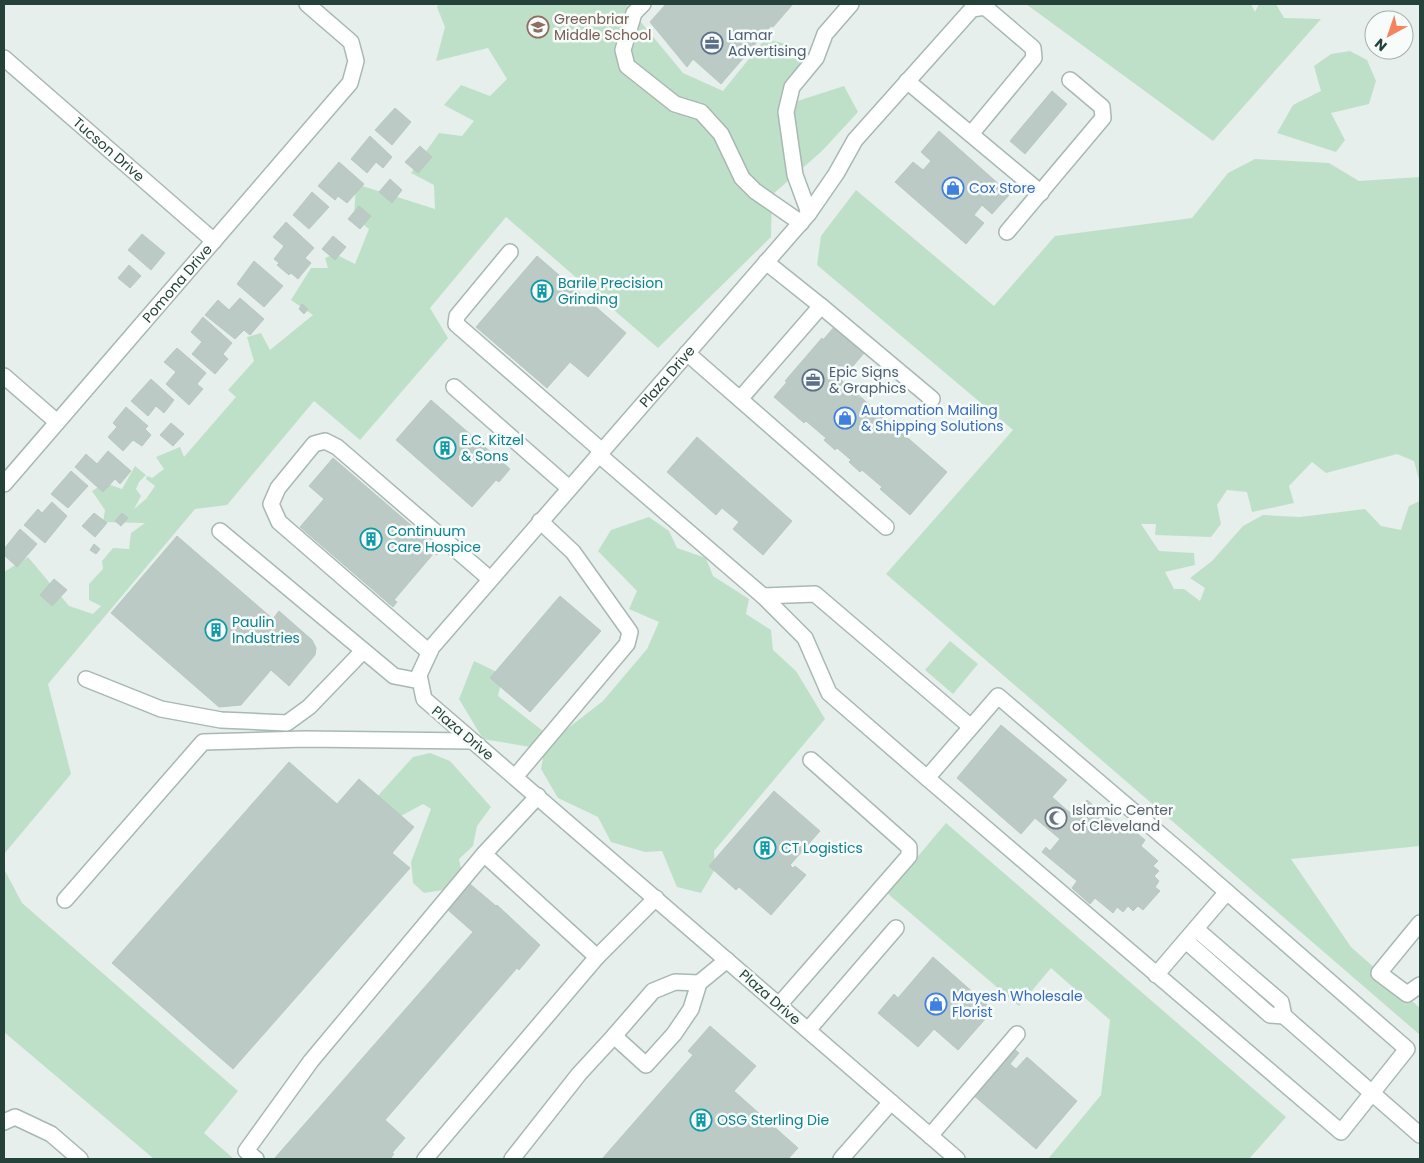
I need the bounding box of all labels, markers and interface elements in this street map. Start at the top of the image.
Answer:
place label: Greenbriar Middle School [554,9,651,45]
north arrow [1364,10,1414,60]
school or university icon: Greenbriar Middle School [526,15,550,39]
place label: Lamar Advertising [728,25,806,61]
office icon: Lamar Advertising [700,31,724,55]
text: N [1370,34,1391,56]
street label: Tucson Drive [69,112,149,186]
shop icon: Cox Store [941,176,965,200]
place label: Cox Store [969,178,1036,198]
street label: Pomona Drive [138,240,217,327]
place label: Barile Precision Grinding [558,273,663,309]
building icon: Barile Precision Grinding [530,279,554,303]
street label: Plaza Drive [635,341,700,411]
place label: Epic Signs & Graphics [829,362,906,398]
office icon: Epic Signs & Graphics [801,368,825,392]
place label: Automation Mailing & Shipping Solutions [861,400,1004,436]
shop icon: Automation Mailing & Shipping Solutions [833,406,857,430]
place label: E.C. Kitzel & Sons [461,430,524,466]
building icon: E.C. Kitzel & Sons [433,436,457,460]
place label: Continuum Care Hospice [387,521,481,557]
building icon: Continuum Care Hospice [359,527,383,551]
place label: Paulin Industries [232,612,300,648]
building icon: Paulin Industries [204,618,228,642]
street label: Plaza Drive [428,701,499,765]
place label: Islamic Center of Cleveland [1072,800,1173,836]
mosque icon: Islamic Center of Cleveland [1044,806,1068,830]
building icon: CT Logistics [753,836,777,860]
place label: CT Logistics [781,838,863,858]
street label: Plaza Drive [735,965,805,1030]
place label: Mayesh Wholesale Florist [952,986,1083,1022]
shop icon: Mayesh Wholesale Florist [924,992,948,1016]
building icon: OSG Sterling Die [689,1108,713,1132]
place label: OSG Sterling Die [717,1110,829,1130]

